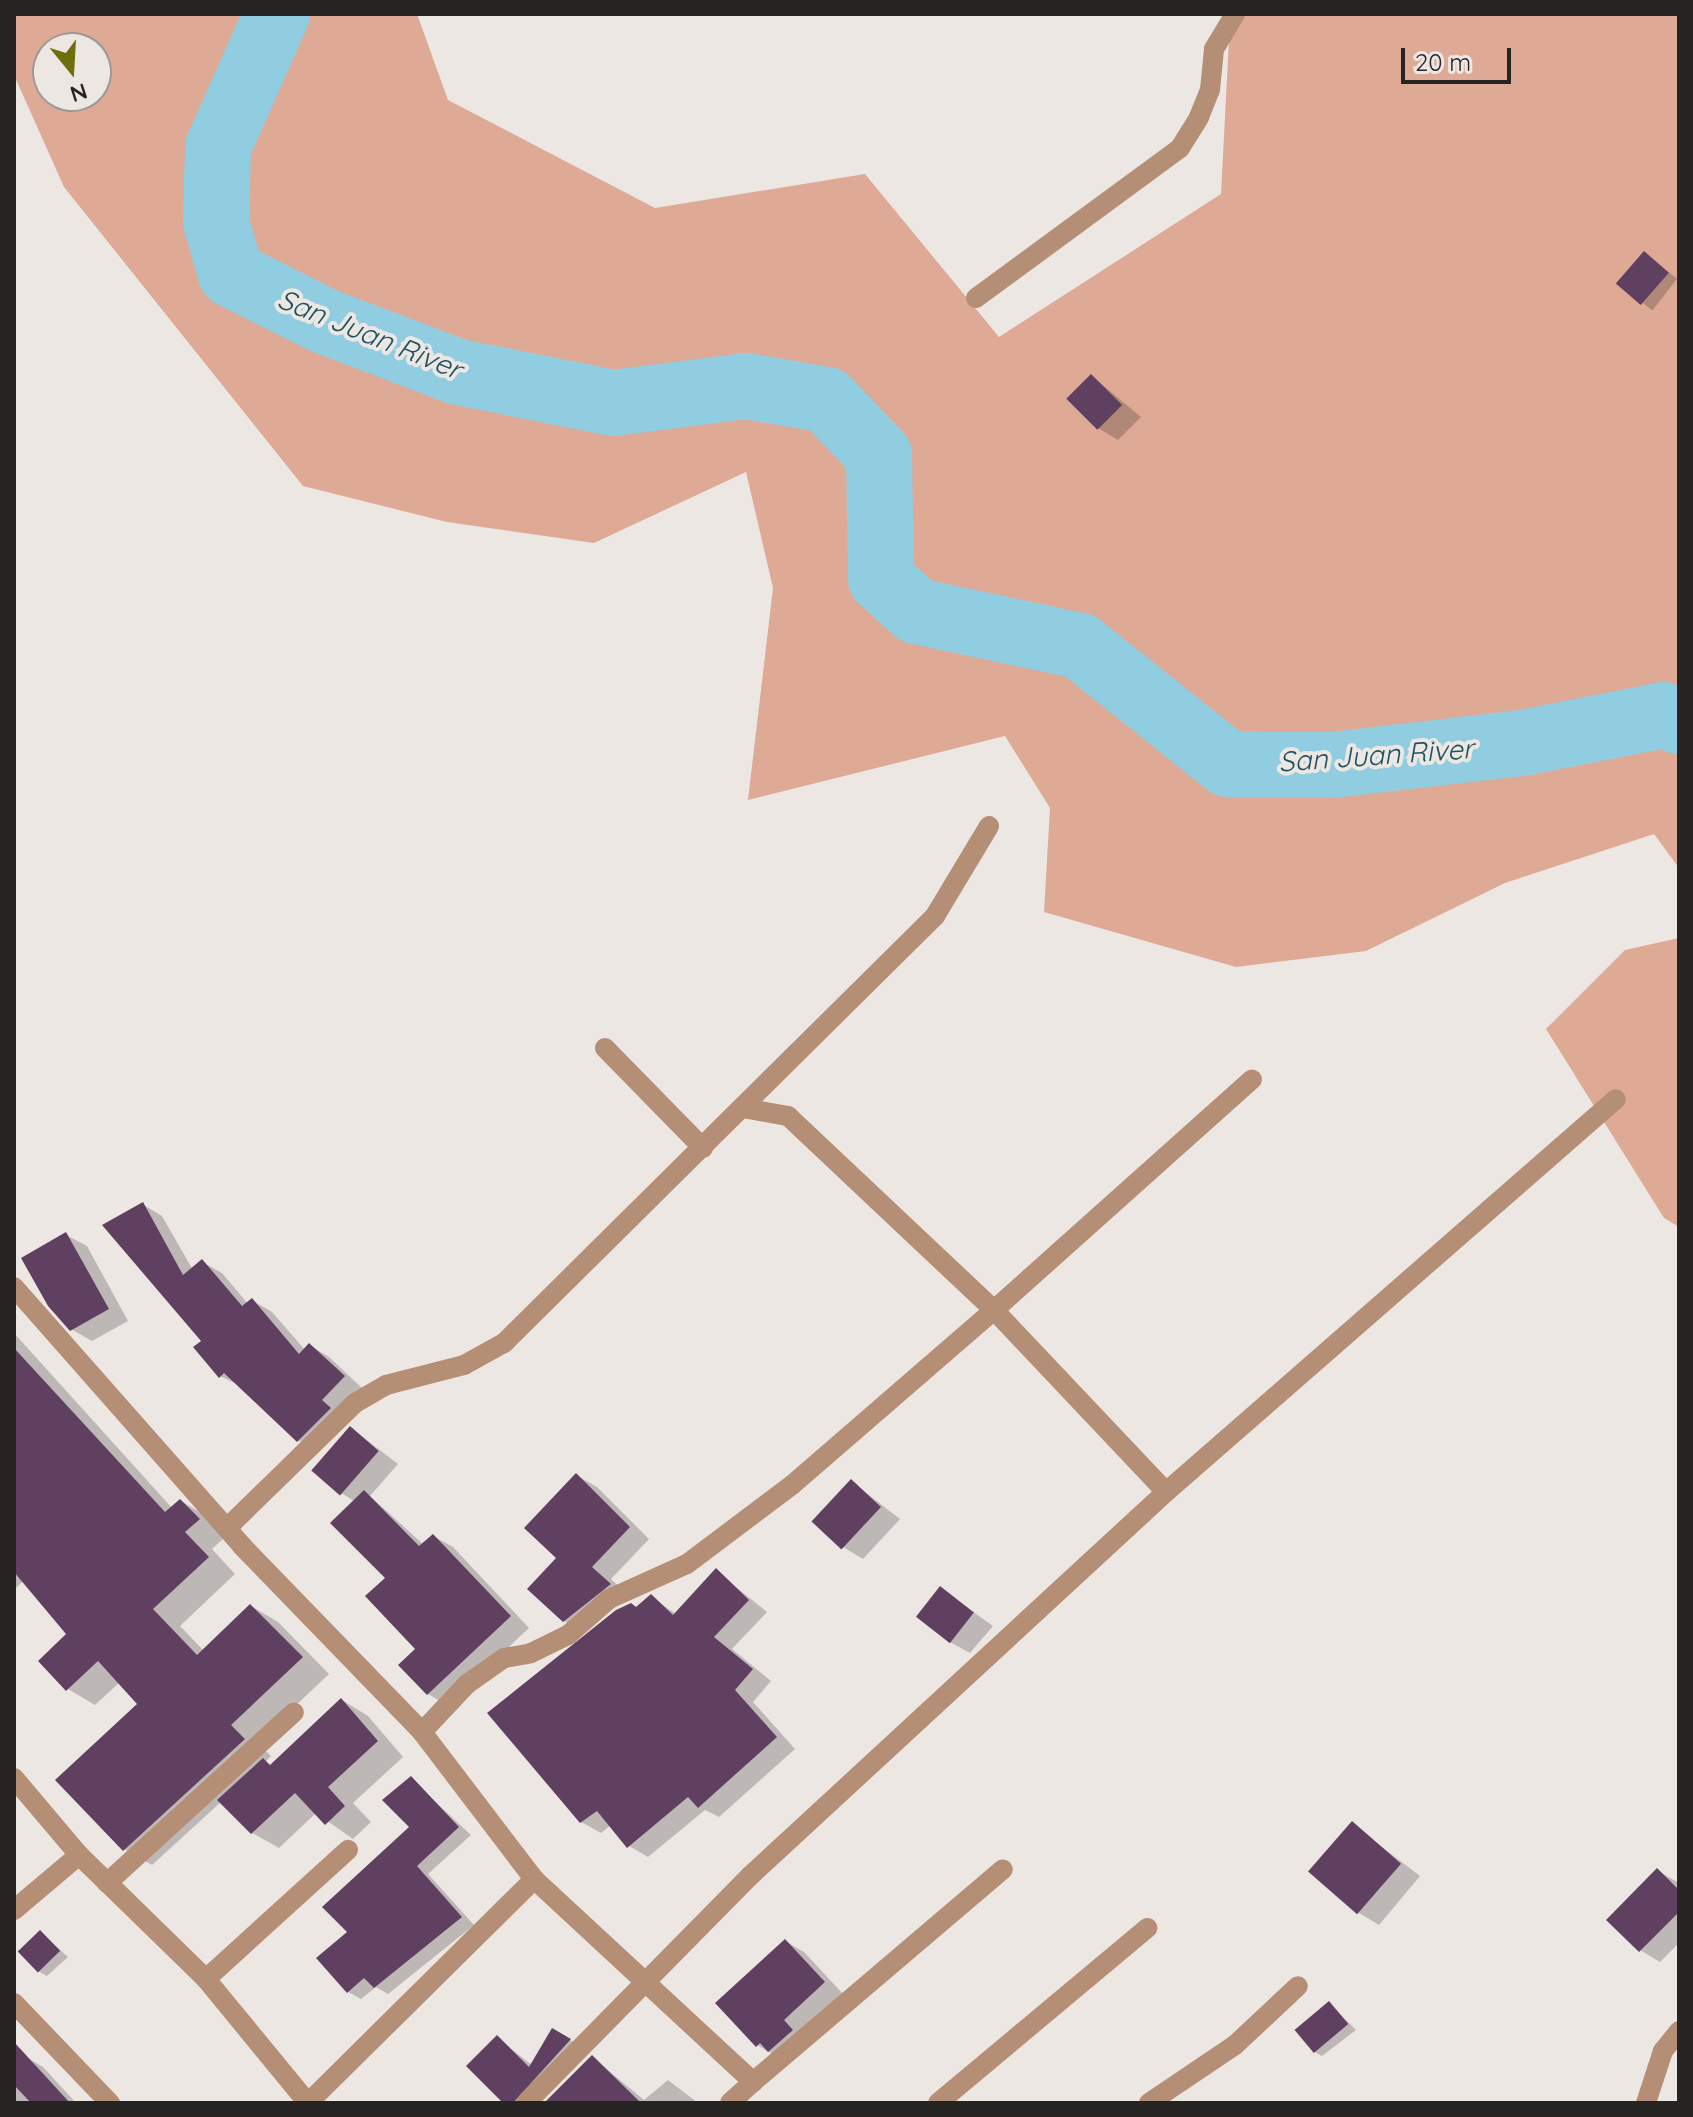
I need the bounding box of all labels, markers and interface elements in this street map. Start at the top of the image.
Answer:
north arrow [32,32,112,112]
scale bar [1405,32,1515,82]
text: 20 m [1415,47,1471,77]
text: N [67,77,91,109]
water label: San Juan River [273,282,467,386]
water label: San Juan River [1277,731,1475,779]

